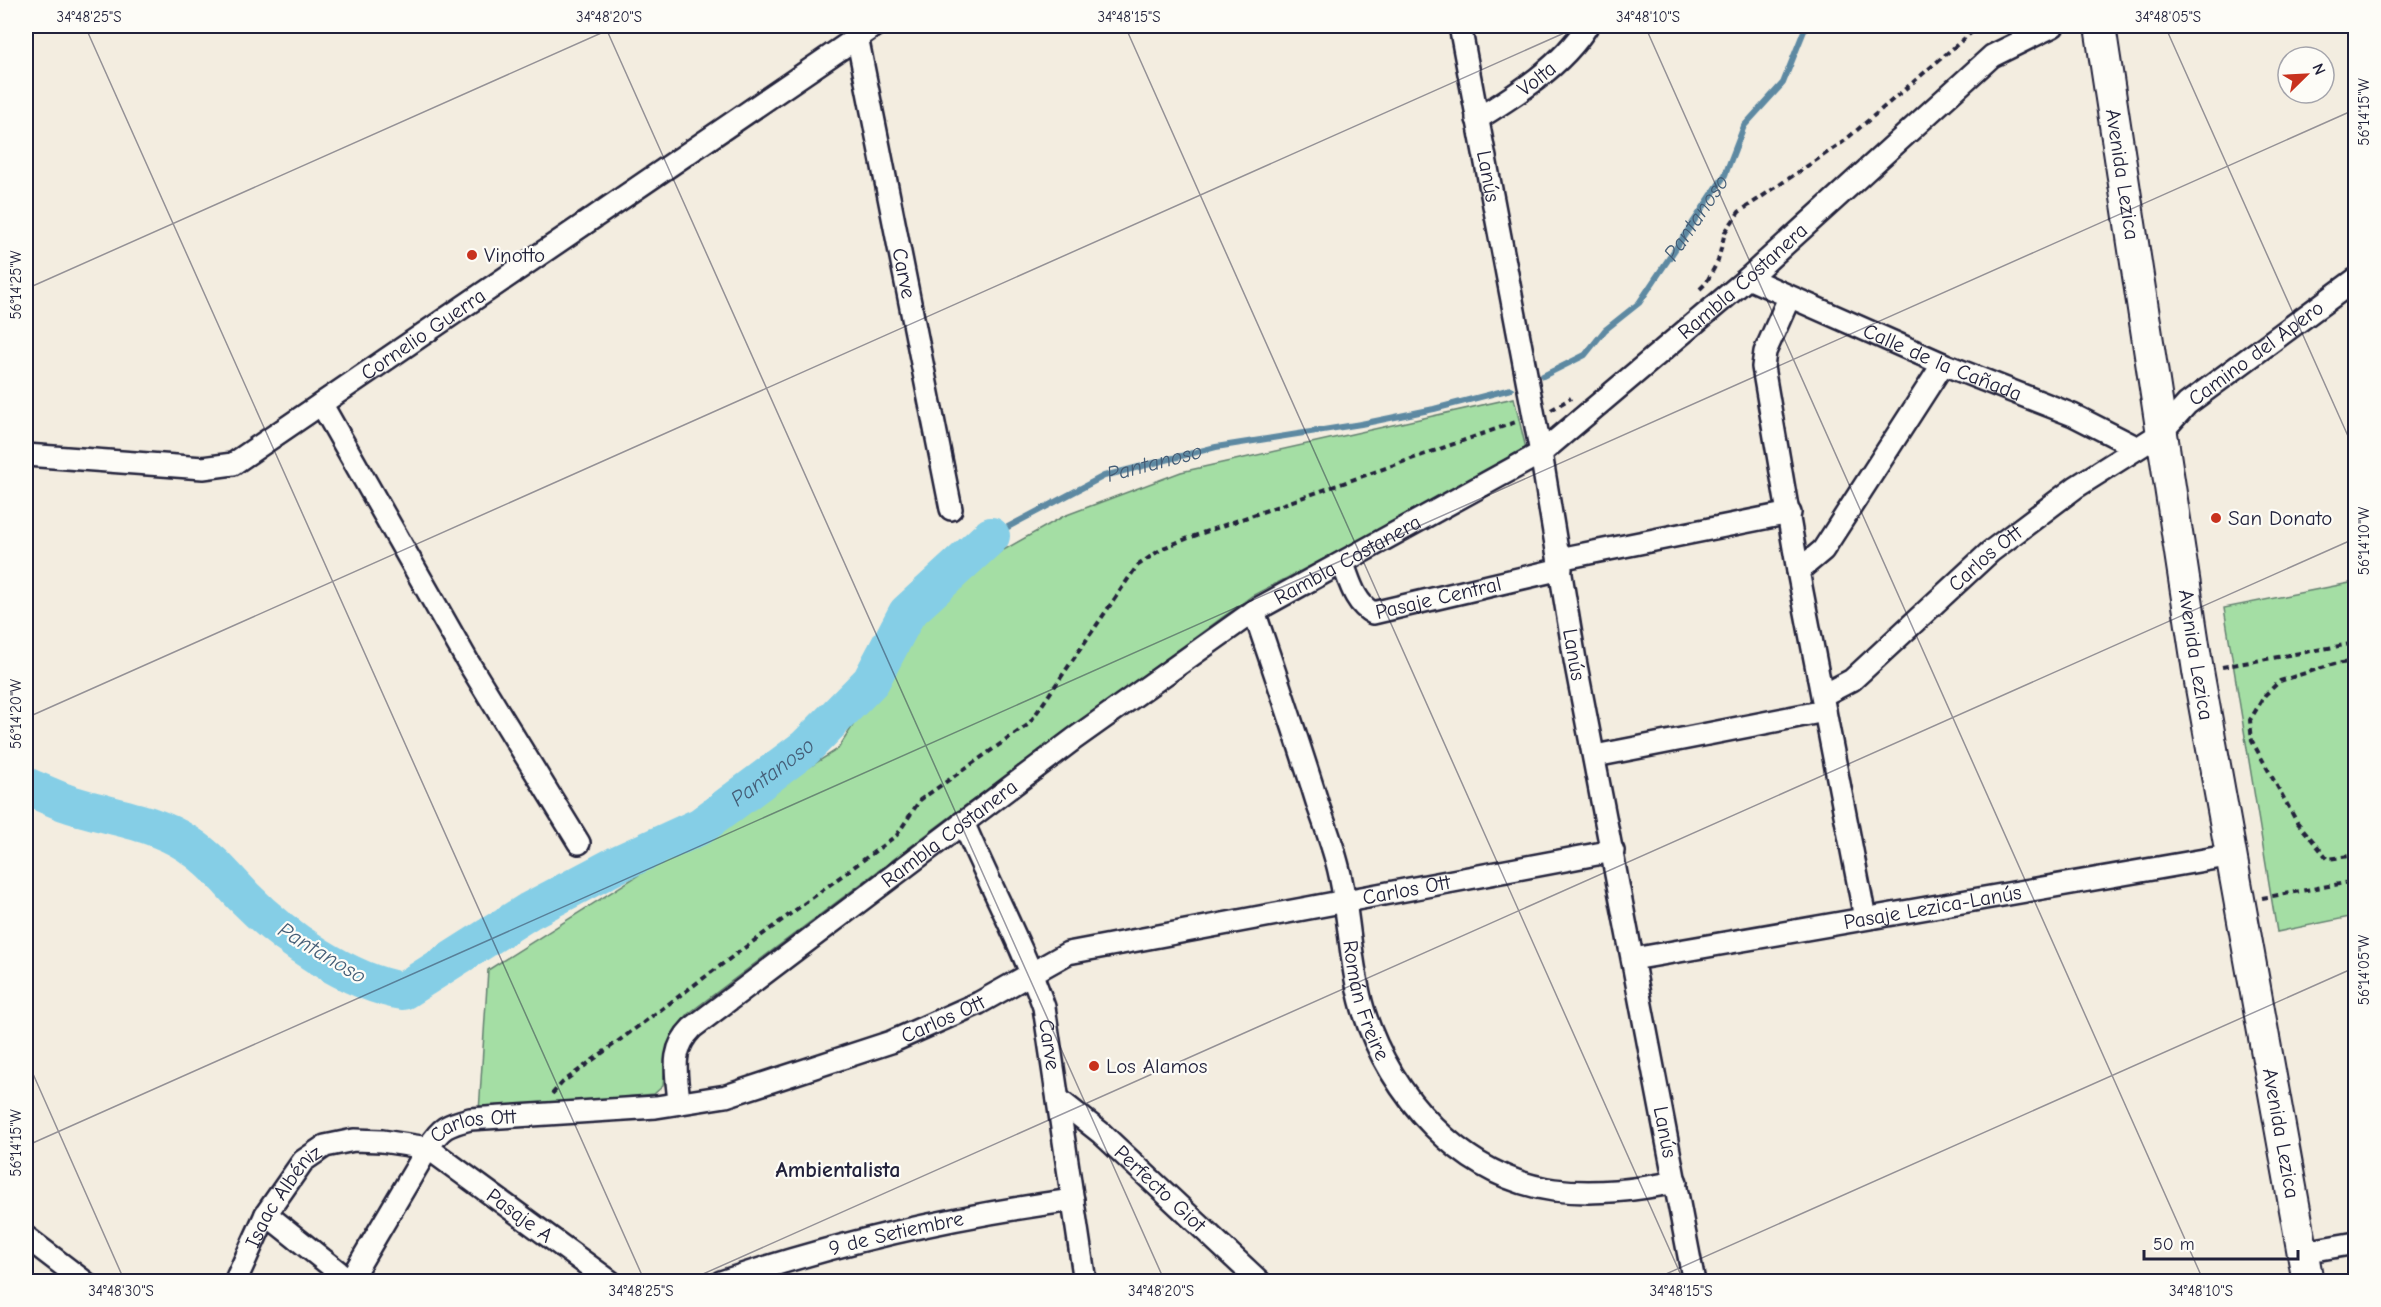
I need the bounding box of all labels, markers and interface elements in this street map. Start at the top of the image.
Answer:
text: 34°48'25"S [57,8,121,26]
text: 34°48'20"S [576,8,642,26]
text: 34°48'15"S [1098,8,1160,26]
text: 34°48'10"S [1616,8,1680,26]
text: 34°48'05"S [2135,8,2201,26]
north arrow [2276,45,2336,105]
street label: Volta [1513,56,1561,101]
text: N [2308,61,2329,78]
text: 56°14'15"W [2355,78,2373,146]
street label: Avenida Lezica [2101,107,2144,241]
street label: Lanús [1472,148,1505,204]
water label: Pantanoso [1658,170,1734,266]
street label: Rambla Costanera [1673,218,1812,344]
place label: Vinotto [484,243,545,267]
street label: Carve [887,246,921,301]
marker: Vinotto [465,248,479,262]
text: 56°14'25"W [7,250,25,320]
street label: Cornelio Guerra [356,283,490,385]
street label: Camino del Apero [2184,295,2328,411]
street label: Calle de la Cañada [1859,318,2025,406]
water label: Pantanoso [1104,438,1205,488]
place label: San Donato [2228,506,2332,530]
text: 56°14'10"W [2355,507,2373,575]
street label: Rambla Costanera [1270,510,1425,610]
marker: San Donato [2209,511,2223,525]
street label: Carlos Ott [1943,520,2027,596]
street label: Pasaje Central [1373,571,1504,624]
street label: Avenida Lezica [2174,588,2219,722]
street label: Lanús [1558,627,1591,683]
text: 56°14'20"W [7,679,25,749]
water label: Pantanoso [726,733,820,812]
street label: Rambla Costanera [877,774,1022,892]
street label: Carlos Ott [1361,869,1453,910]
street label: Pasaje Lezica-Lanús [1842,880,2023,934]
water label: Pantanoso [273,917,371,989]
text: 56°14'05"W [2355,935,2373,1005]
street label: Román Freire [1338,939,1395,1064]
street label: Carlos Ott [897,990,990,1048]
street label: Carve [1034,1018,1065,1072]
place label: Los Alamos [1106,1054,1208,1078]
marker: Los Alamos [1087,1059,1101,1073]
street label: Avenida Lezica [2258,1066,2305,1200]
street label: Carlos Ott [424,1104,518,1147]
street label: Lanús [1649,1104,1682,1160]
text: 56°14'15"W [7,1109,25,1177]
street label: Isaac Albéniz [240,1140,326,1251]
street label: Perfecto Giot [1110,1140,1212,1238]
district label: Ambientalista [776,1157,900,1183]
street label: Pasaje A [482,1183,558,1247]
street label: 9 de Setiembre [826,1206,965,1260]
scale bar [2144,1223,2298,1261]
text: 50 m [2153,1234,2195,1255]
text: 34°48'30"S [88,1282,154,1300]
text: 34°48'25"S [609,1282,673,1300]
text: 34°48'20"S [1128,1282,1194,1300]
text: 34°48'15"S [1650,1282,1712,1300]
text: 34°48'10"S [2169,1282,2233,1300]

